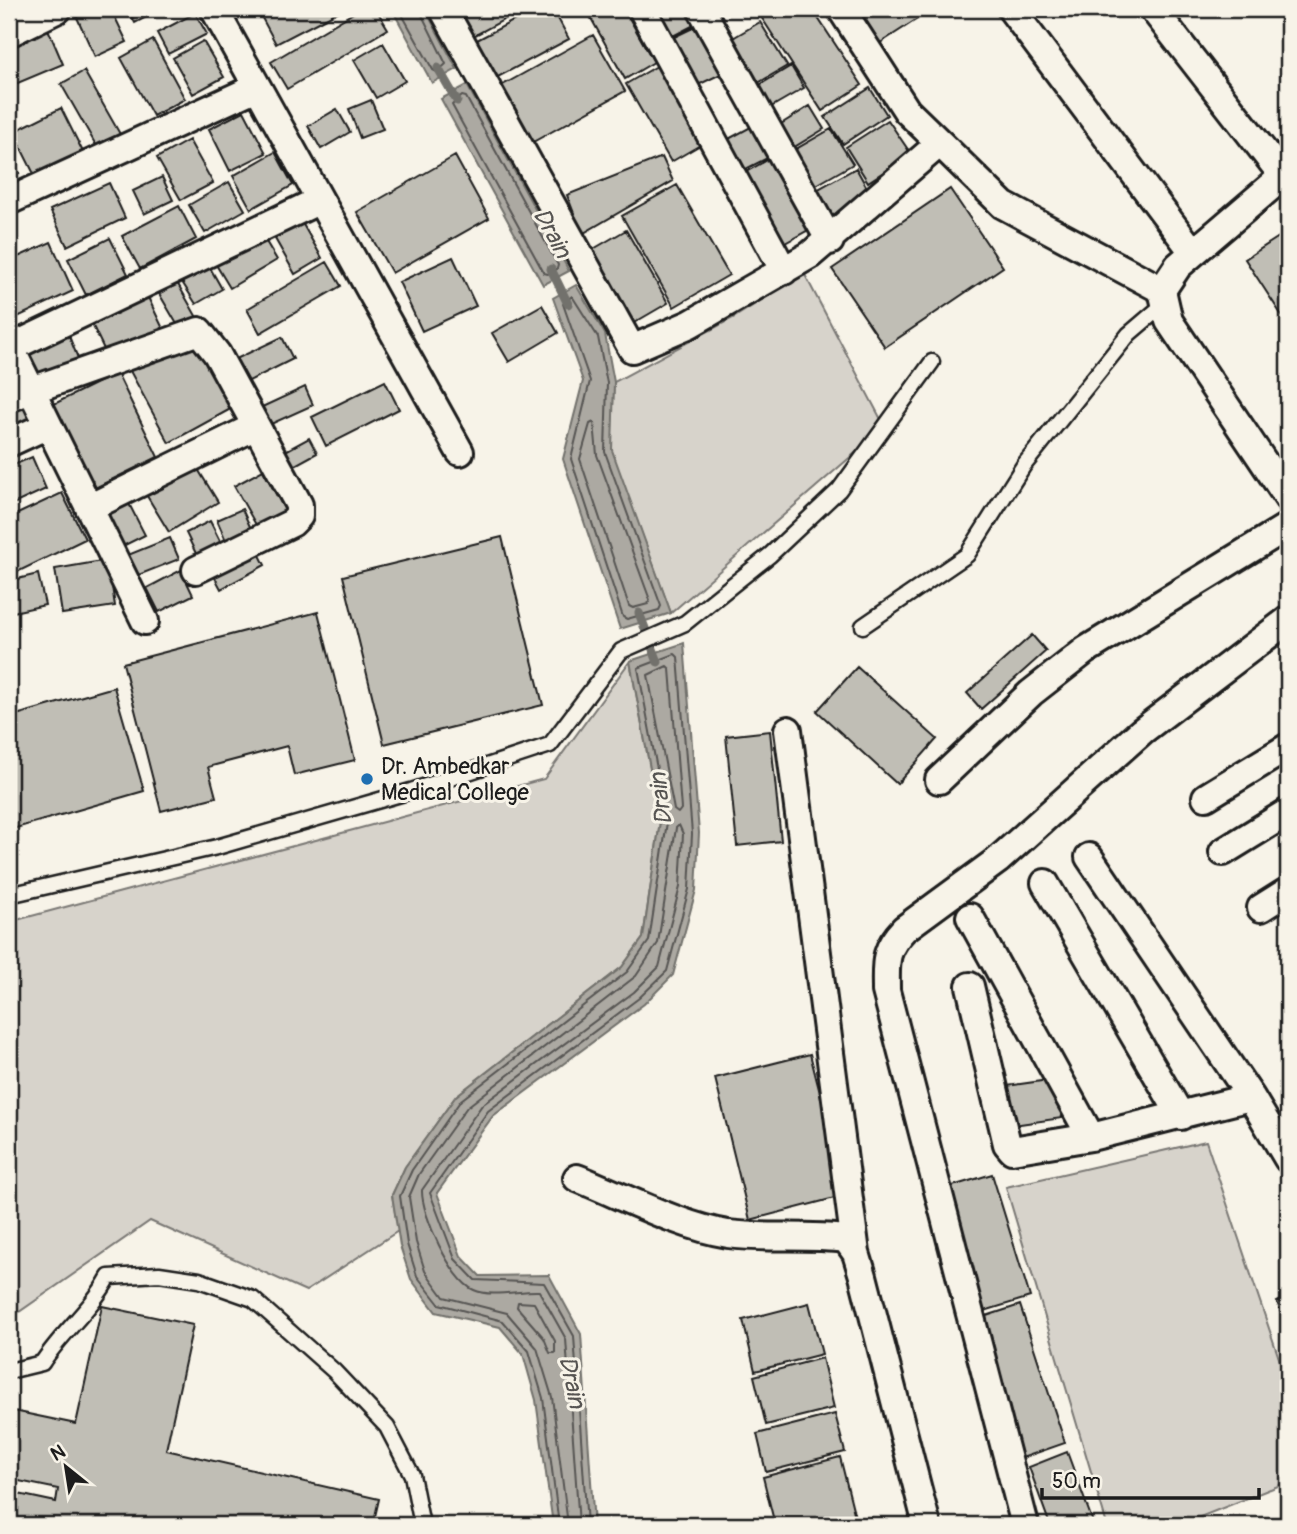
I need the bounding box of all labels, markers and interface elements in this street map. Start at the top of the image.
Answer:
water label: Drain [527,203,578,264]
place label: Dr. Ambedkar Medical College [381,752,530,807]
water label: Drain [643,770,679,827]
marker: Dr. Ambedkar Medical College [359,771,375,787]
water label: Drain [552,1353,592,1412]
north arrow [32,1432,102,1502]
text: N [46,1439,70,1467]
scale bar [1042,1457,1258,1501]
text: 50 m [1052,1468,1101,1495]

